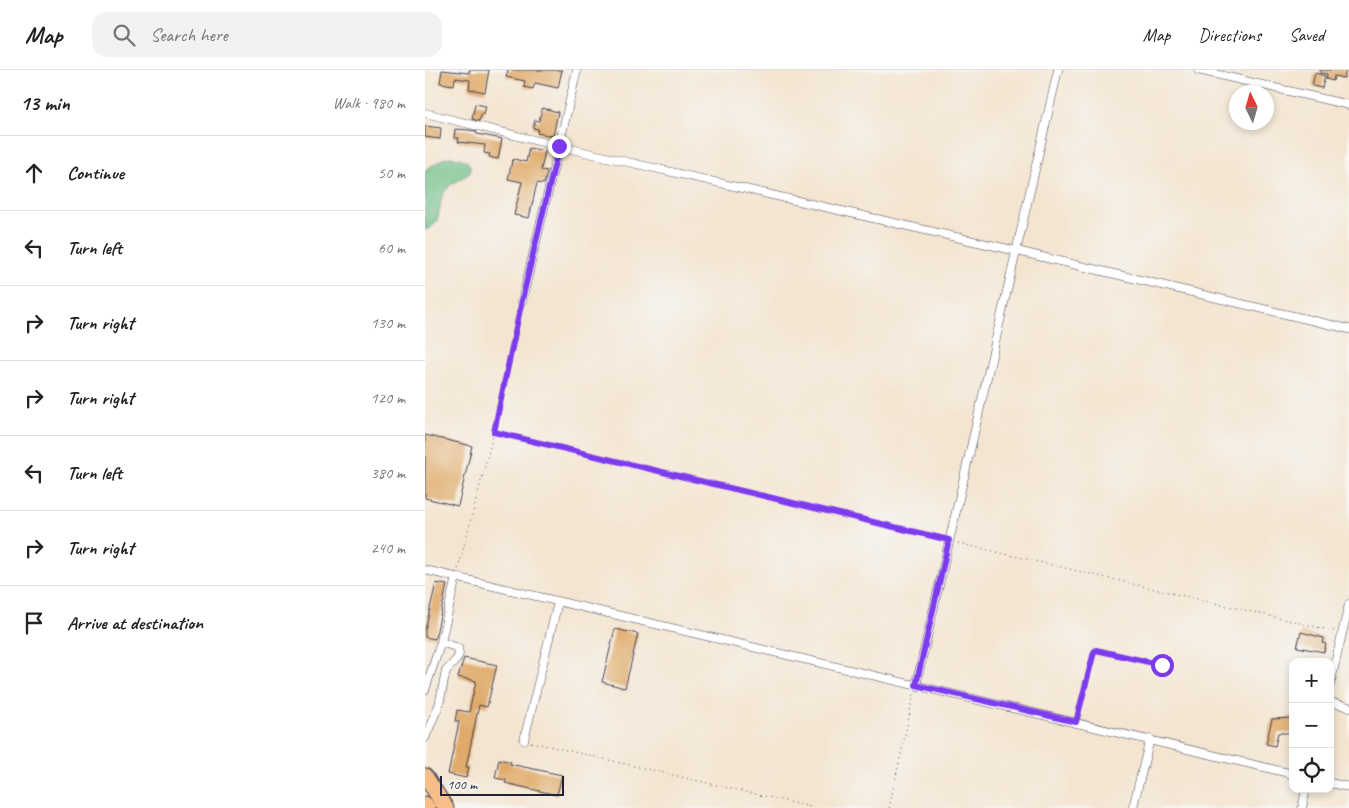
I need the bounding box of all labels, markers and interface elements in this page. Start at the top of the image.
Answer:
search box [92,12,442,57]
text: Map [25,20,62,50]
icon: search [110,21,138,49]
text: Search here [150,23,228,47]
text: Map [1143,24,1170,46]
text: Directions [1198,24,1261,46]
text: Saved [1289,24,1324,46]
north arrow [1229,85,1274,130]
text: 13 min [20,90,70,116]
text: Walk · 980 m [333,93,405,113]
route end [548,135,571,158]
icon: ahead [20,159,48,187]
text: Continue [67,161,124,185]
text: 50 m [378,163,405,183]
icon: left [20,234,48,262]
text: Turn left [67,236,122,260]
text: 60 m [378,238,405,258]
icon: right [20,309,48,337]
text: Turn right [67,311,134,335]
text: 130 m [371,313,405,333]
icon: right [20,384,48,412]
text: Turn right [67,386,134,410]
text: 120 m [371,388,405,408]
icon: left [20,459,48,487]
text: Turn left [67,461,122,485]
text: 380 m [371,463,405,483]
icon: right [20,534,48,562]
text: Turn right [67,536,134,560]
text: 240 m [371,538,405,558]
icon: arrive [20,609,48,637]
text: Arrive at destination [67,611,203,635]
route start [1151,654,1174,677]
map controls [1289,658,1334,793]
button: + [1289,658,1334,703]
button: − [1289,703,1334,748]
button: locate [1289,748,1334,793]
scale bar [440,773,564,796]
text: 100 m [447,776,477,793]

